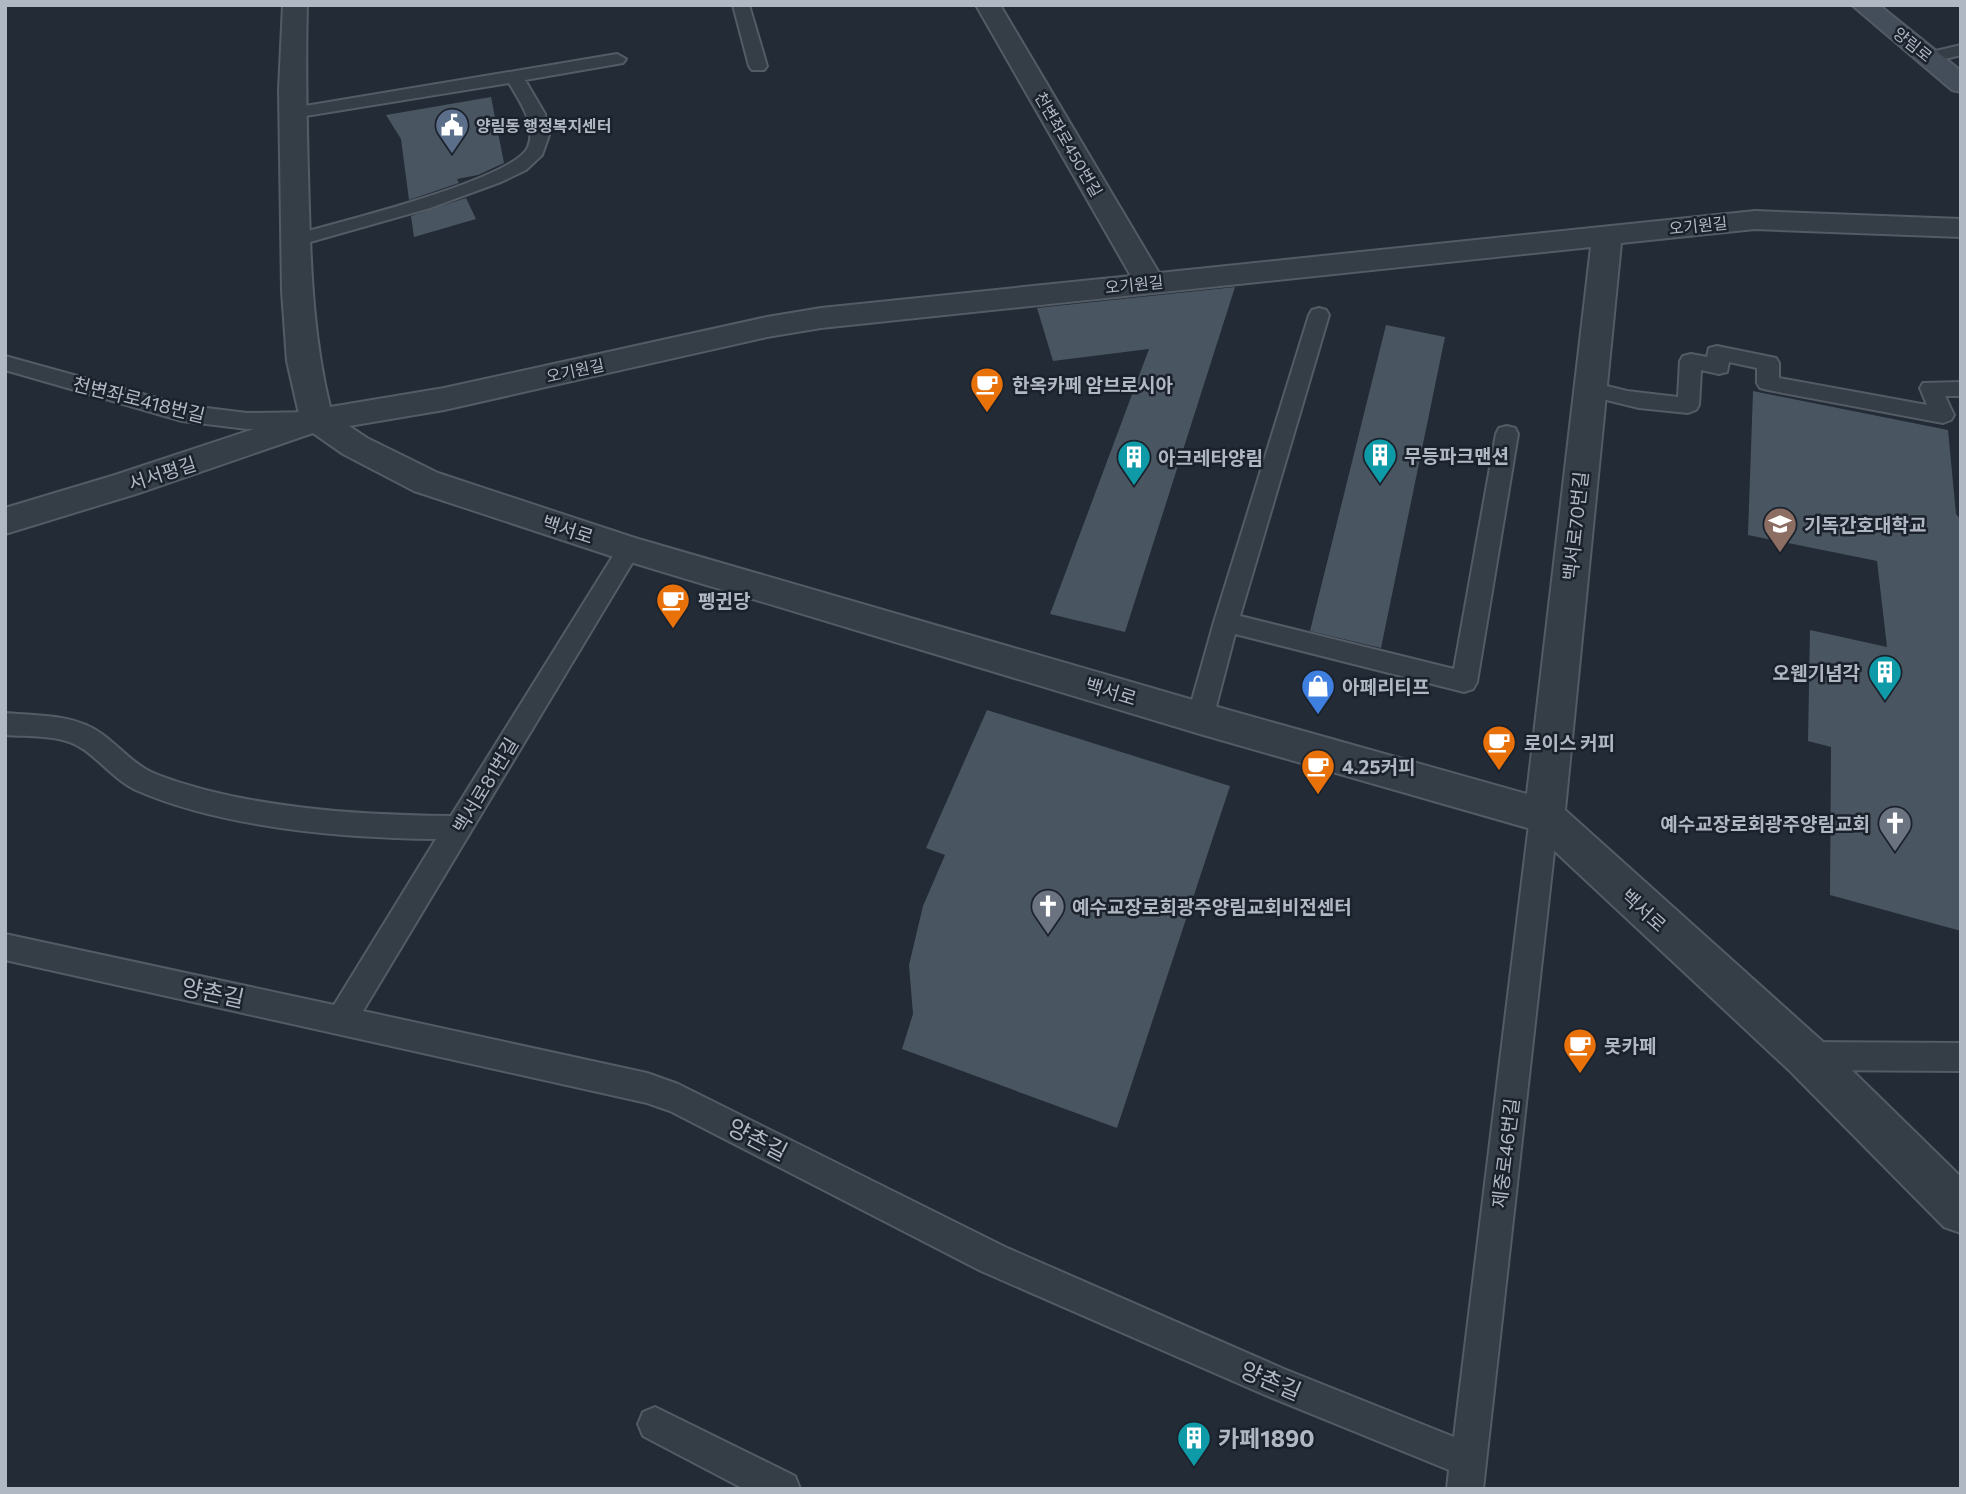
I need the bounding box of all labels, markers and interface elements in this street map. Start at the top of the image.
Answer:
street label: 양림로 [1890,23,1936,65]
street label: 천변좌로450번길 [1031,88,1107,200]
public building icon: 양림동 행정복지센터 [433,106,471,155]
place label: 양림동 행정복지센터 [476,116,612,135]
street label: 오기원길 [1668,212,1728,238]
street label: 오기원길 [1104,271,1164,297]
street label: 오기원길 [544,355,606,385]
cafe icon: 한옥카페 암브로시아 [968,365,1006,414]
street label: 천변좌로418번길 [71,371,207,427]
place label: 한옥카페 암브로시아 [1012,373,1173,396]
building icon: 무등파크맨션 [1361,436,1399,485]
building icon: 아크레타양림 [1115,438,1153,487]
place label: 무등파크맨션 [1404,444,1509,467]
place label: 아크레타양림 [1158,446,1263,469]
street label: 서서평길 [125,451,199,495]
street label: 백서로70번길 [1558,470,1592,582]
school or university icon: 기독간호대학교 [1761,505,1799,554]
street label: 백서로 [540,510,596,548]
place label: 기독간호대학교 [1804,513,1926,536]
cafe icon: 펭귄당 [654,581,692,630]
place label: 펭귄당 [698,589,751,612]
building icon: 오웬기념각 [1866,653,1904,702]
place label: 오웬기념각 [1773,661,1860,684]
shop icon: 아페리티프 [1299,667,1337,716]
street label: 백서로 [1083,672,1139,710]
place label: 아페리티프 [1342,675,1429,698]
cafe icon: 로이스 커피 [1480,723,1518,772]
place label: 로이스 커피 [1524,731,1615,754]
street label: 백서로81번길 [448,733,522,837]
cafe icon: 4.25커피 [1299,747,1337,796]
place label: 4.25커피 [1342,755,1415,778]
church icon: 예수교장로회광주양림교회 [1876,804,1914,853]
place label: 예수교장로회광주양림교회 [1660,812,1870,835]
street label: 백서로 [1617,884,1671,936]
church icon: 예수교장로회광주양림교회비전센터 [1029,887,1067,936]
place label: 예수교장로회광주양림교회비전센터 [1072,895,1352,918]
street label: 양촌길 [179,972,247,1012]
cafe icon: 못카페 [1561,1026,1599,1075]
place label: 못카페 [1604,1034,1656,1057]
street label: 제중로46번길 [1487,1097,1523,1209]
street label: 양촌길 [723,1112,793,1166]
street label: 양촌길 [1236,1355,1306,1405]
building icon: 카페1890 [1175,1419,1213,1468]
place label: 카페1890 [1218,1424,1314,1452]

